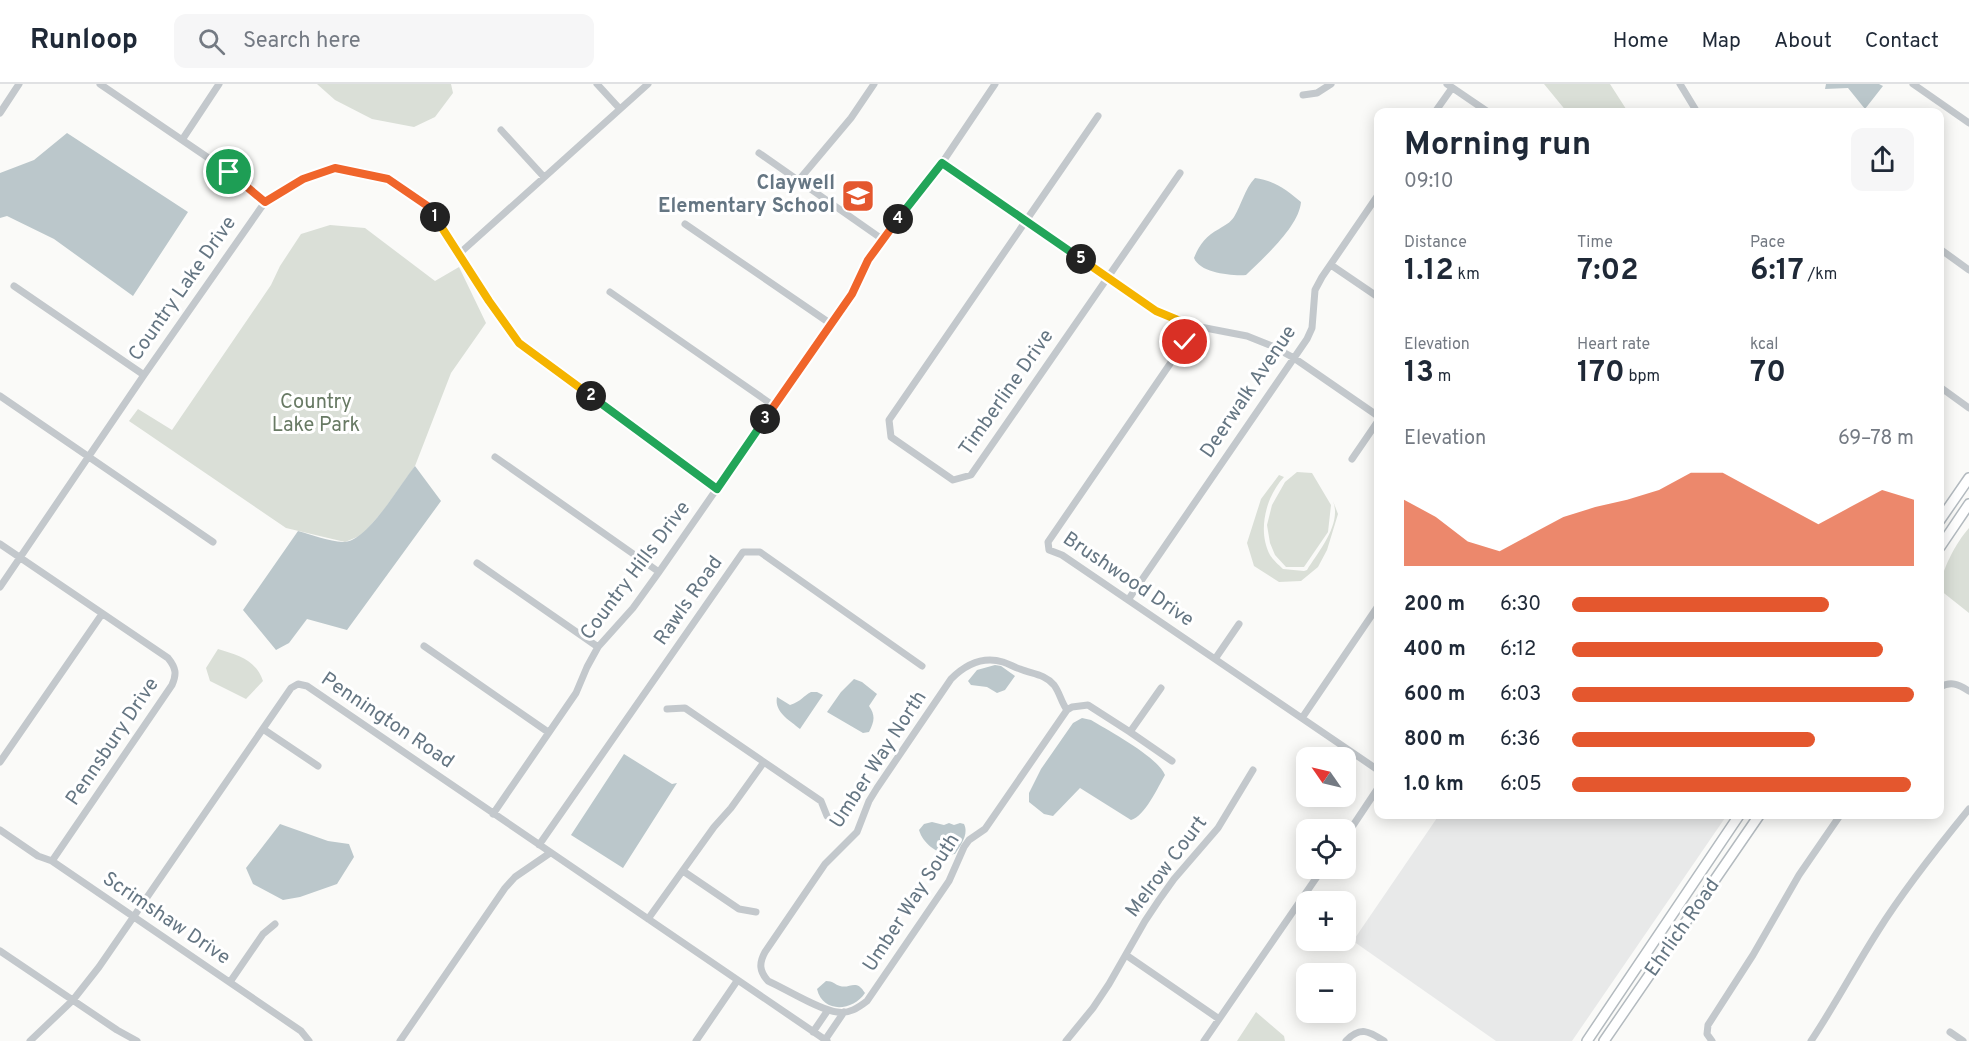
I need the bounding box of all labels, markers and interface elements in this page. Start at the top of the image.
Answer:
search box [174,14,594,68]
text: Runloop [30,23,138,59]
icon: search [195,25,228,58]
text: Search here [243,28,361,55]
text: Home [1613,28,1669,55]
text: Map [1702,28,1741,55]
text: About [1774,28,1832,55]
text: Contact [1865,28,1939,55]
text: Morning run [1404,125,1591,167]
button: share [1851,128,1914,191]
pin [203,146,254,197]
icon: arrive [212,155,245,188]
text: 09:10 [1404,169,1454,195]
place label: Claywell Elementary School [658,171,835,220]
school or university icon: Claywell Elementary School [840,178,876,214]
pin: 1 [420,202,450,232]
pin: 4 [883,204,913,234]
text: 1 [432,207,438,227]
text: 4 [893,209,903,229]
street label: Country Lake Drive [123,211,243,367]
text: Distance [1404,233,1467,253]
text: Time [1577,233,1613,253]
text: Pace [1750,233,1785,253]
pin: 5 [1066,244,1096,274]
text: 5 [1076,249,1086,269]
text: 1.12 [1404,253,1454,290]
text: 7:02 [1577,253,1639,290]
text: 6:17 [1750,253,1804,290]
text: km [1454,265,1480,285]
text: /km [1804,265,1837,285]
pin [1159,316,1210,367]
street label: Deerwalk Avenue [1195,321,1303,463]
street label: Timberline Drive [954,325,1060,461]
icon: check [1168,325,1201,358]
text: Elevation [1404,335,1470,355]
text: Heart rate [1577,335,1650,355]
text: kcal [1750,335,1778,355]
text: 13 [1404,355,1434,392]
text: 170 [1577,355,1625,392]
text: 70 [1750,355,1786,392]
text: m [1434,367,1451,387]
text: bpm [1625,367,1660,387]
pin: 2 [576,381,606,411]
text: 2 [586,386,596,406]
park label: Country Lake Park [272,390,360,439]
pin: 3 [750,404,780,434]
text: 3 [760,409,770,429]
text: Elevation [1404,426,1486,452]
text: 69–78 m [1838,426,1914,452]
street label: Country Hills Drive [575,496,697,646]
street label: Brushwood Drive [1057,526,1199,634]
street label: Rawls Road [649,551,729,651]
text: 200 m [1404,592,1465,618]
text: 6:30 [1500,592,1541,618]
text: 400 m [1404,637,1466,663]
text: 6:12 [1500,637,1536,663]
street label: Pennington Road [315,667,459,775]
street label: Pennsbury Drive [61,673,165,811]
text: 600 m [1404,682,1465,708]
text: 6:03 [1500,682,1541,708]
street label: Umber Way North [825,686,933,834]
text: 800 m [1404,727,1465,753]
text: 6:36 [1500,727,1540,753]
north arrow [1296,747,1356,807]
map controls [1296,747,1356,1023]
text: 1.0 km [1404,772,1464,798]
text: 6:05 [1500,772,1542,798]
street label: Melrow Court [1120,811,1214,923]
button: locate [1296,819,1356,879]
street label: Umber Way South [858,829,966,977]
street label: Scrimshaw Drive [97,867,235,971]
street label: Ehrlich Road [1640,874,1726,982]
button: + [1296,891,1356,951]
button: − [1296,963,1356,1023]

